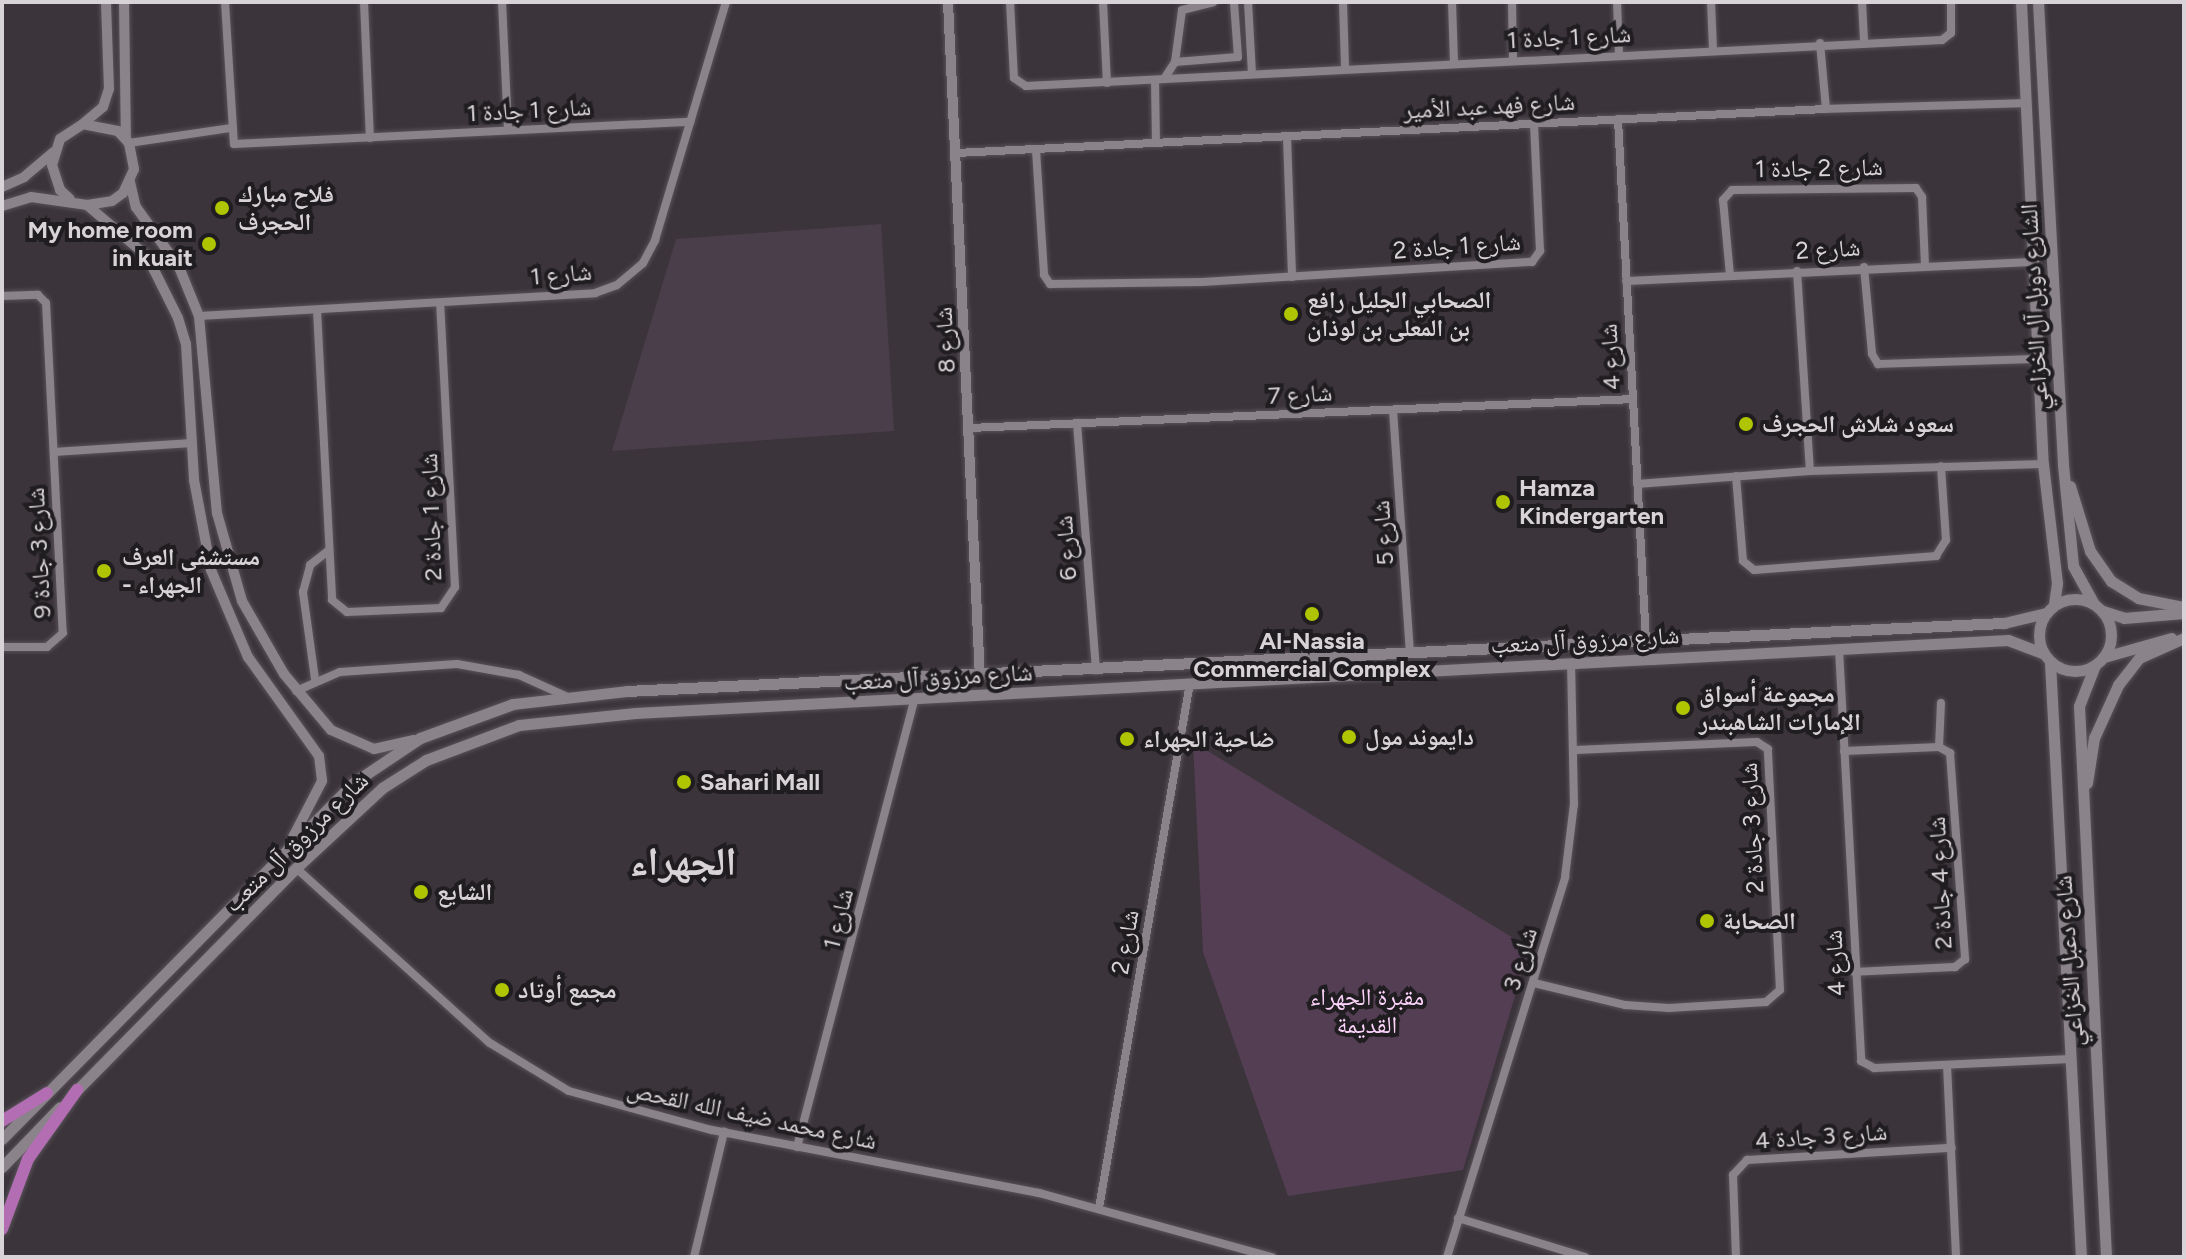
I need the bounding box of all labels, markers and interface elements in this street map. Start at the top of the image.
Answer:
street label: شارع 1 جادة 1 [1506,19,1632,55]
street label: شارع فهد عبد الأمير [1402,87,1576,125]
street label: شارع 1 جادة 1 [466,92,592,128]
street label: شارع 2 جادة 1 [1755,152,1883,184]
place label: فلاح مبارك الحجرف [238,180,334,236]
marker: فلاح مبارك الحجرف [213,199,231,217]
street label: الشارع دوبل آل الخزاعي [2014,203,2054,411]
place label: My home room in kuait [27,216,193,272]
street label: شارع 1 جادة 2 [1392,227,1522,265]
street label: شارع 2 [1795,233,1861,265]
marker: My home room in kuait [200,235,218,253]
street label: شارع 1 [529,257,593,291]
place label: الصحابي الجليل رافع بن المعلى بن لوذان [1307,286,1491,342]
marker: الصحابي الجليل رافع بن المعلى بن لوذان [1282,305,1300,323]
street label: شارع 8 [929,306,961,374]
street label: شارع 4 [1594,323,1626,391]
street label: شارع 7 [1267,378,1333,410]
place label: سعود شلاش الحجرف [1762,410,1954,438]
marker: سعود شلاش الحجرف [1737,415,1755,433]
street label: شارع 1 جادة 2 [414,453,448,581]
place label: Hamza Kindergarten [1519,474,1664,530]
street label: شارع 3 جادة 9 [21,487,57,619]
marker: Hamza Kindergarten [1494,493,1512,511]
street label: شارع 5 [1366,499,1400,567]
street label: شارع 6 [1049,515,1083,581]
place label: مستشفى العرف - الجهراء [122,543,260,599]
marker: مستشفى العرف - الجهراء [93,560,115,582]
marker: Al-Nassia Commercial Complex [1303,605,1321,623]
street label: شارع مرزوق آل متعب [1490,621,1680,659]
place label: Al-Nassia Commercial Complex [1193,627,1431,683]
street label: شارع مرزوق آل متعب [843,658,1033,696]
place label: مجموعة أسواق الإمارات الشاهبندر [1699,680,1861,736]
marker: مجموعة أسواق الإمارات الشاهبندر [1674,699,1692,717]
place label: دايموند مول [1365,723,1474,751]
place label: ضاحية الجهراء [1143,725,1275,753]
marker: دايموند مول [1340,728,1358,746]
marker: ضاحية الجهراء [1118,730,1136,748]
street label: شارع 3 جادة 2 [1734,762,1770,894]
street label: شارع مرزوق آل متعب [218,766,374,918]
place label: Sahari Mall [700,768,820,796]
marker: Sahari Mall [675,773,693,791]
street label: شارع 4 جادة 2 [1922,816,1958,950]
district label: الجهراء [629,837,737,885]
street label: شارع دعبل الخزاعي [2049,874,2089,1048]
place label: الشايع [437,878,492,906]
marker: الشايع [412,883,430,901]
street label: شارع 1 [817,886,859,952]
place label: الصحابة [1723,907,1796,935]
street label: شارع 2 [1105,908,1145,976]
marker: الصحابة [1698,912,1716,930]
street label: شارع 3 [1497,924,1543,994]
street label: شارع 4 [1819,929,1851,997]
place label: مجمع أوتاد [518,976,617,1004]
marker: مجمع أوتاد [493,981,511,999]
park label: مقبرة الجهراء القديمة [1310,983,1424,1039]
street label: شارع محمد ضيف الله القحص [624,1074,880,1156]
street label: شارع 3 جادة 4 [1754,1117,1888,1155]

